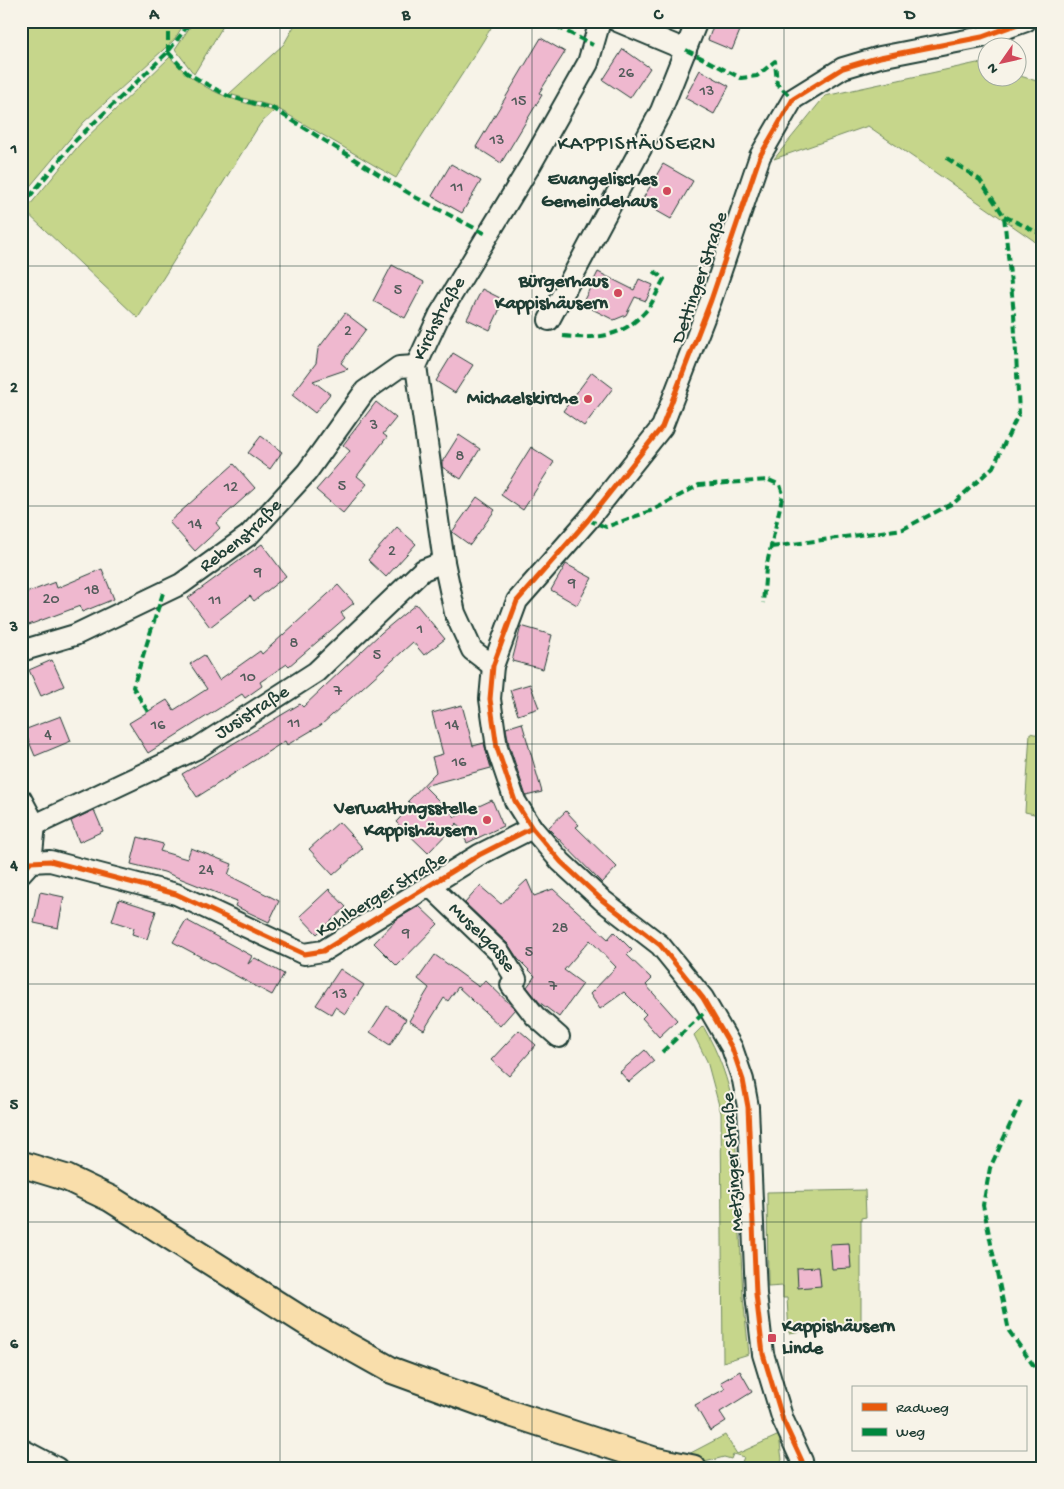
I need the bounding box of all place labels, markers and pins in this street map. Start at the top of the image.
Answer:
place label: Evangelisches Gemeindehaus [541,169,658,214]
marker: Evangelisches Gemeindehaus [661,185,673,197]
place label: Bürgerhaus Kappishäusern [494,271,609,316]
marker: Bürgerhaus Kappishäusern [612,287,624,299]
place label: Michaelskirche [467,388,579,411]
marker: Michaelskirche [582,393,594,405]
place label: Verwaltungsstelle Kappishäusern [333,798,478,843]
marker: Verwaltungsstelle Kappishäusern [481,814,493,826]
place label: Kappishäusern Linde [781,1316,896,1361]
marker: Kappishäusern Linde [766,1332,778,1344]

